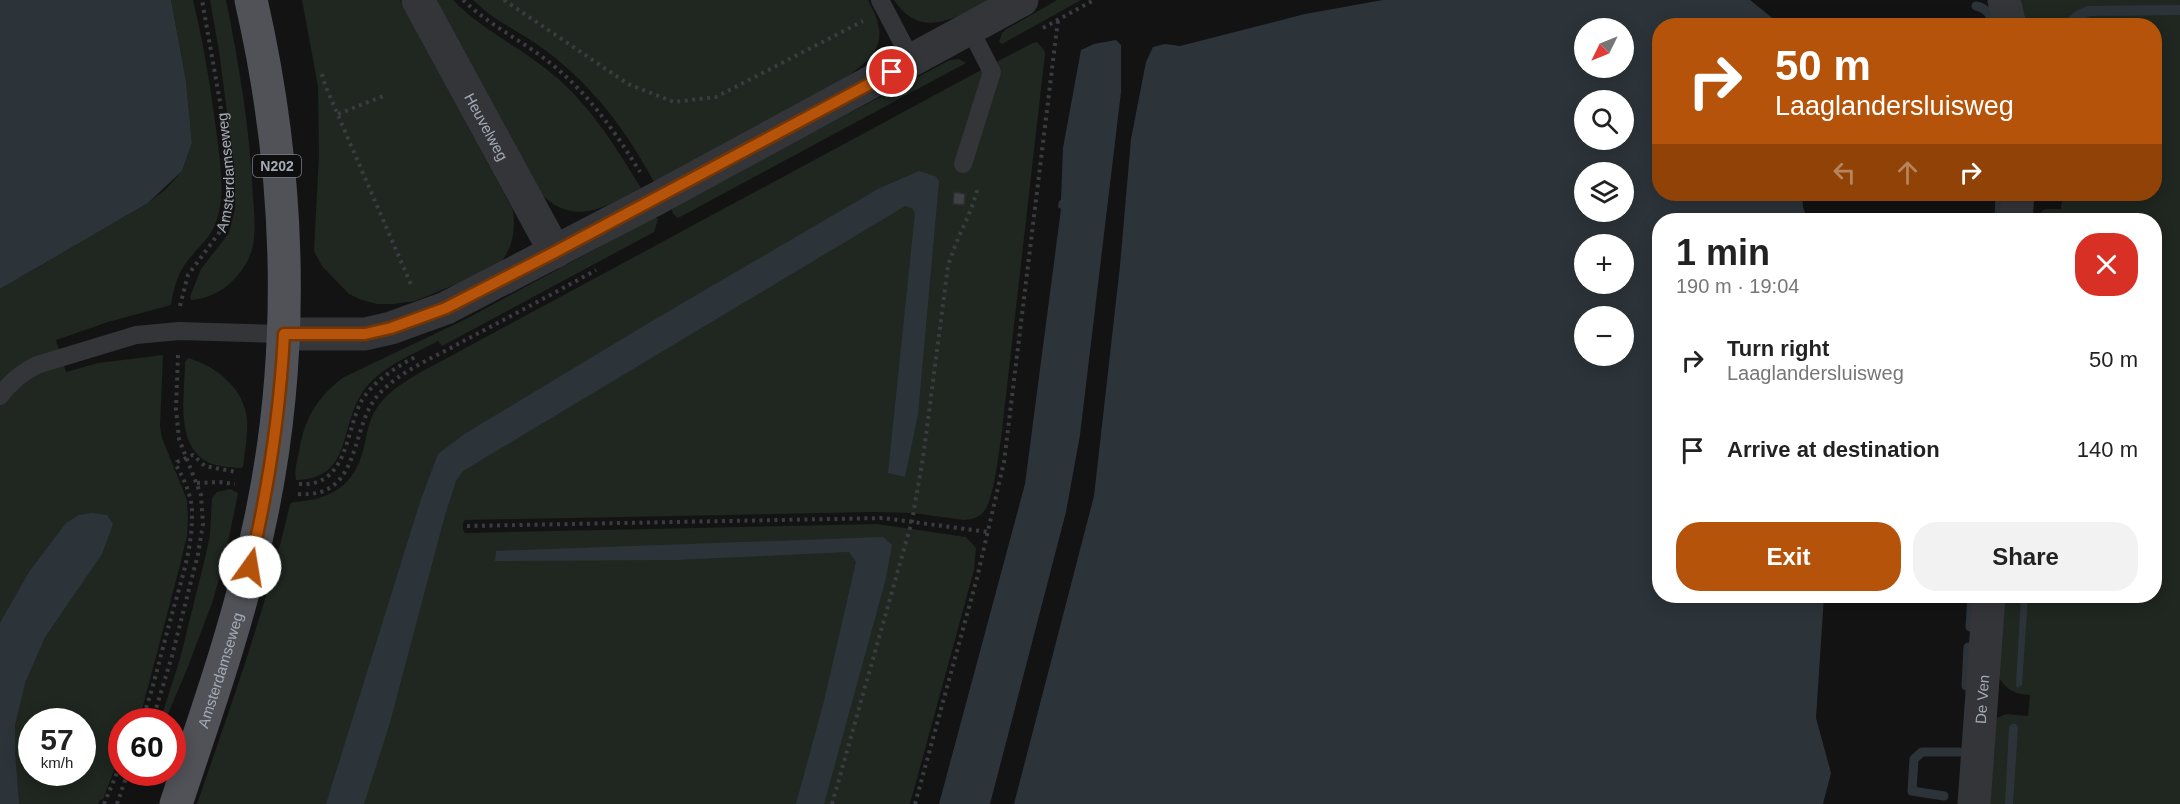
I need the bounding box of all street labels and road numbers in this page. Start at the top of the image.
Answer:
street label: Heuvelweg [462,90,512,163]
street label: Amsterdamseweg [212,112,237,234]
road number: N202 [253,155,301,177]
street label: Amsterdamseweg [194,610,246,730]
street label: De Ven [1971,674,1992,724]

